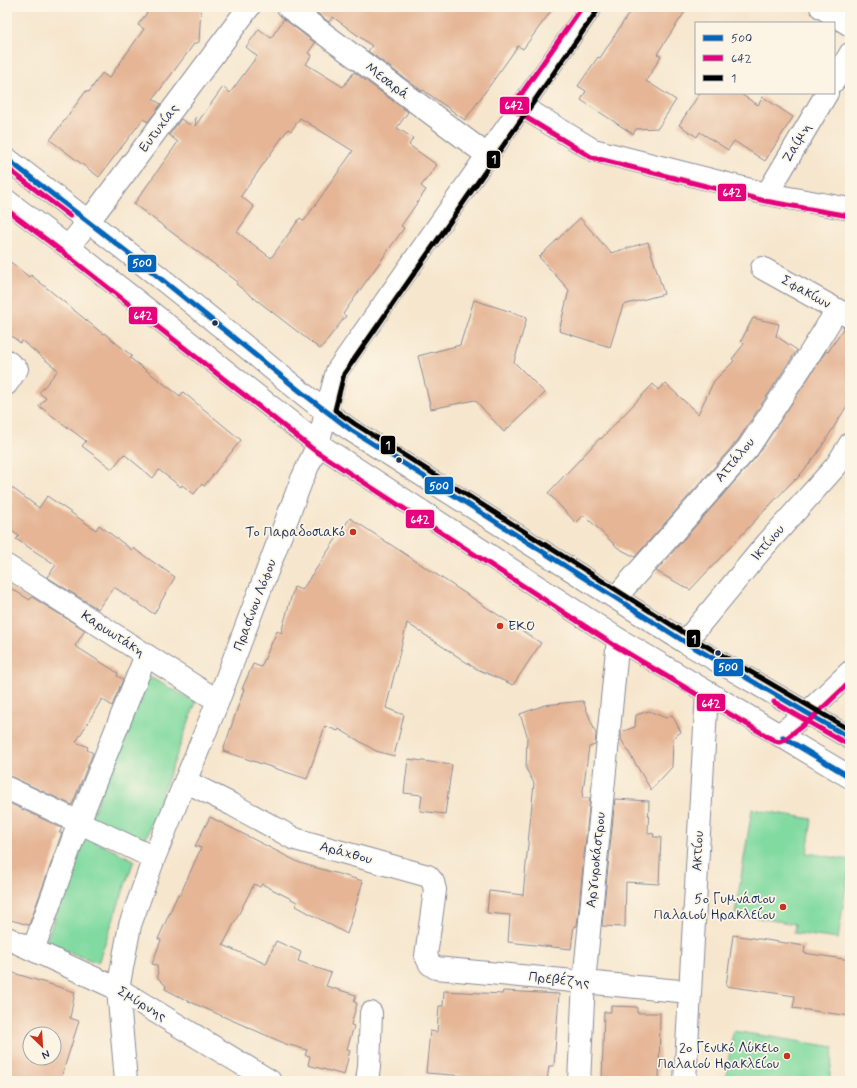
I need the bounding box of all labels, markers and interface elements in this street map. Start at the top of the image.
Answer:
legend [695,22,835,94]
text: 500 [731,31,752,47]
text: 642 [731,51,752,67]
street label: Μεσαρά [361,58,413,104]
text: 1 [731,71,736,87]
line badge: 642 [499,96,530,115]
text: 642 [505,99,524,113]
street label: Ευτυχίας [135,100,183,156]
street label: Ζαίμη [778,120,816,166]
line badge: 1 [486,150,501,169]
text: 1 [492,153,497,167]
line badge: 642 [717,183,747,202]
text: 642 [723,186,742,200]
line badge: 500 [127,254,157,273]
text: 500 [132,257,152,271]
street label: Σφακίων [778,271,834,313]
line badge: 642 [128,306,158,325]
text: 642 [134,309,153,323]
unlabelled marker [210,318,220,328]
street label: Αττάλου [711,434,759,486]
line badge: 1 [380,435,396,455]
text: 1 [386,439,391,453]
unlabelled marker [394,455,404,465]
line badge: 500 [424,476,454,495]
text: 500 [429,480,449,494]
line badge: 642 [405,509,435,529]
text: 642 [411,513,430,527]
street label: Ικτίνου [747,521,789,565]
place label: Το Παραδοσιακό [245,523,345,541]
marker: Το Παραδοσιακό [348,527,358,537]
street label: Πρασίνου Λόφου [229,557,281,653]
street label: Καρυωτάκη [78,607,148,661]
place label: EKO [508,617,535,635]
marker: EKO [495,621,505,631]
line badge: 1 [686,629,701,648]
text: 1 [692,633,697,647]
unlabelled marker [713,648,723,658]
line badge: 500 [713,658,744,677]
text: 500 [718,661,738,675]
line badge: 642 [696,693,726,712]
text: 642 [702,697,721,711]
street label: Αργυροκάστρου [582,811,610,909]
street label: Ακτίου [688,830,708,872]
street label: Αράχθου [318,837,374,869]
place label: 5ο Γυμνάσιου Παλαιού Ηρακλείου [654,890,775,924]
marker: 5ο Γυμνάσιου Παλαιού Ηρακλείου [778,902,788,912]
street label: Πρεβέζης [528,967,590,992]
street label: Σμύρνης [114,982,170,1026]
north arrow [22,1026,62,1066]
place label: 2ο Γενικό Λύκειο Παλαιού Ηρακλείου [658,1039,779,1073]
text: N [40,1046,52,1062]
marker: 2ο Γενικό Λύκειο Παλαιού Ηρακλείου [782,1051,792,1061]

